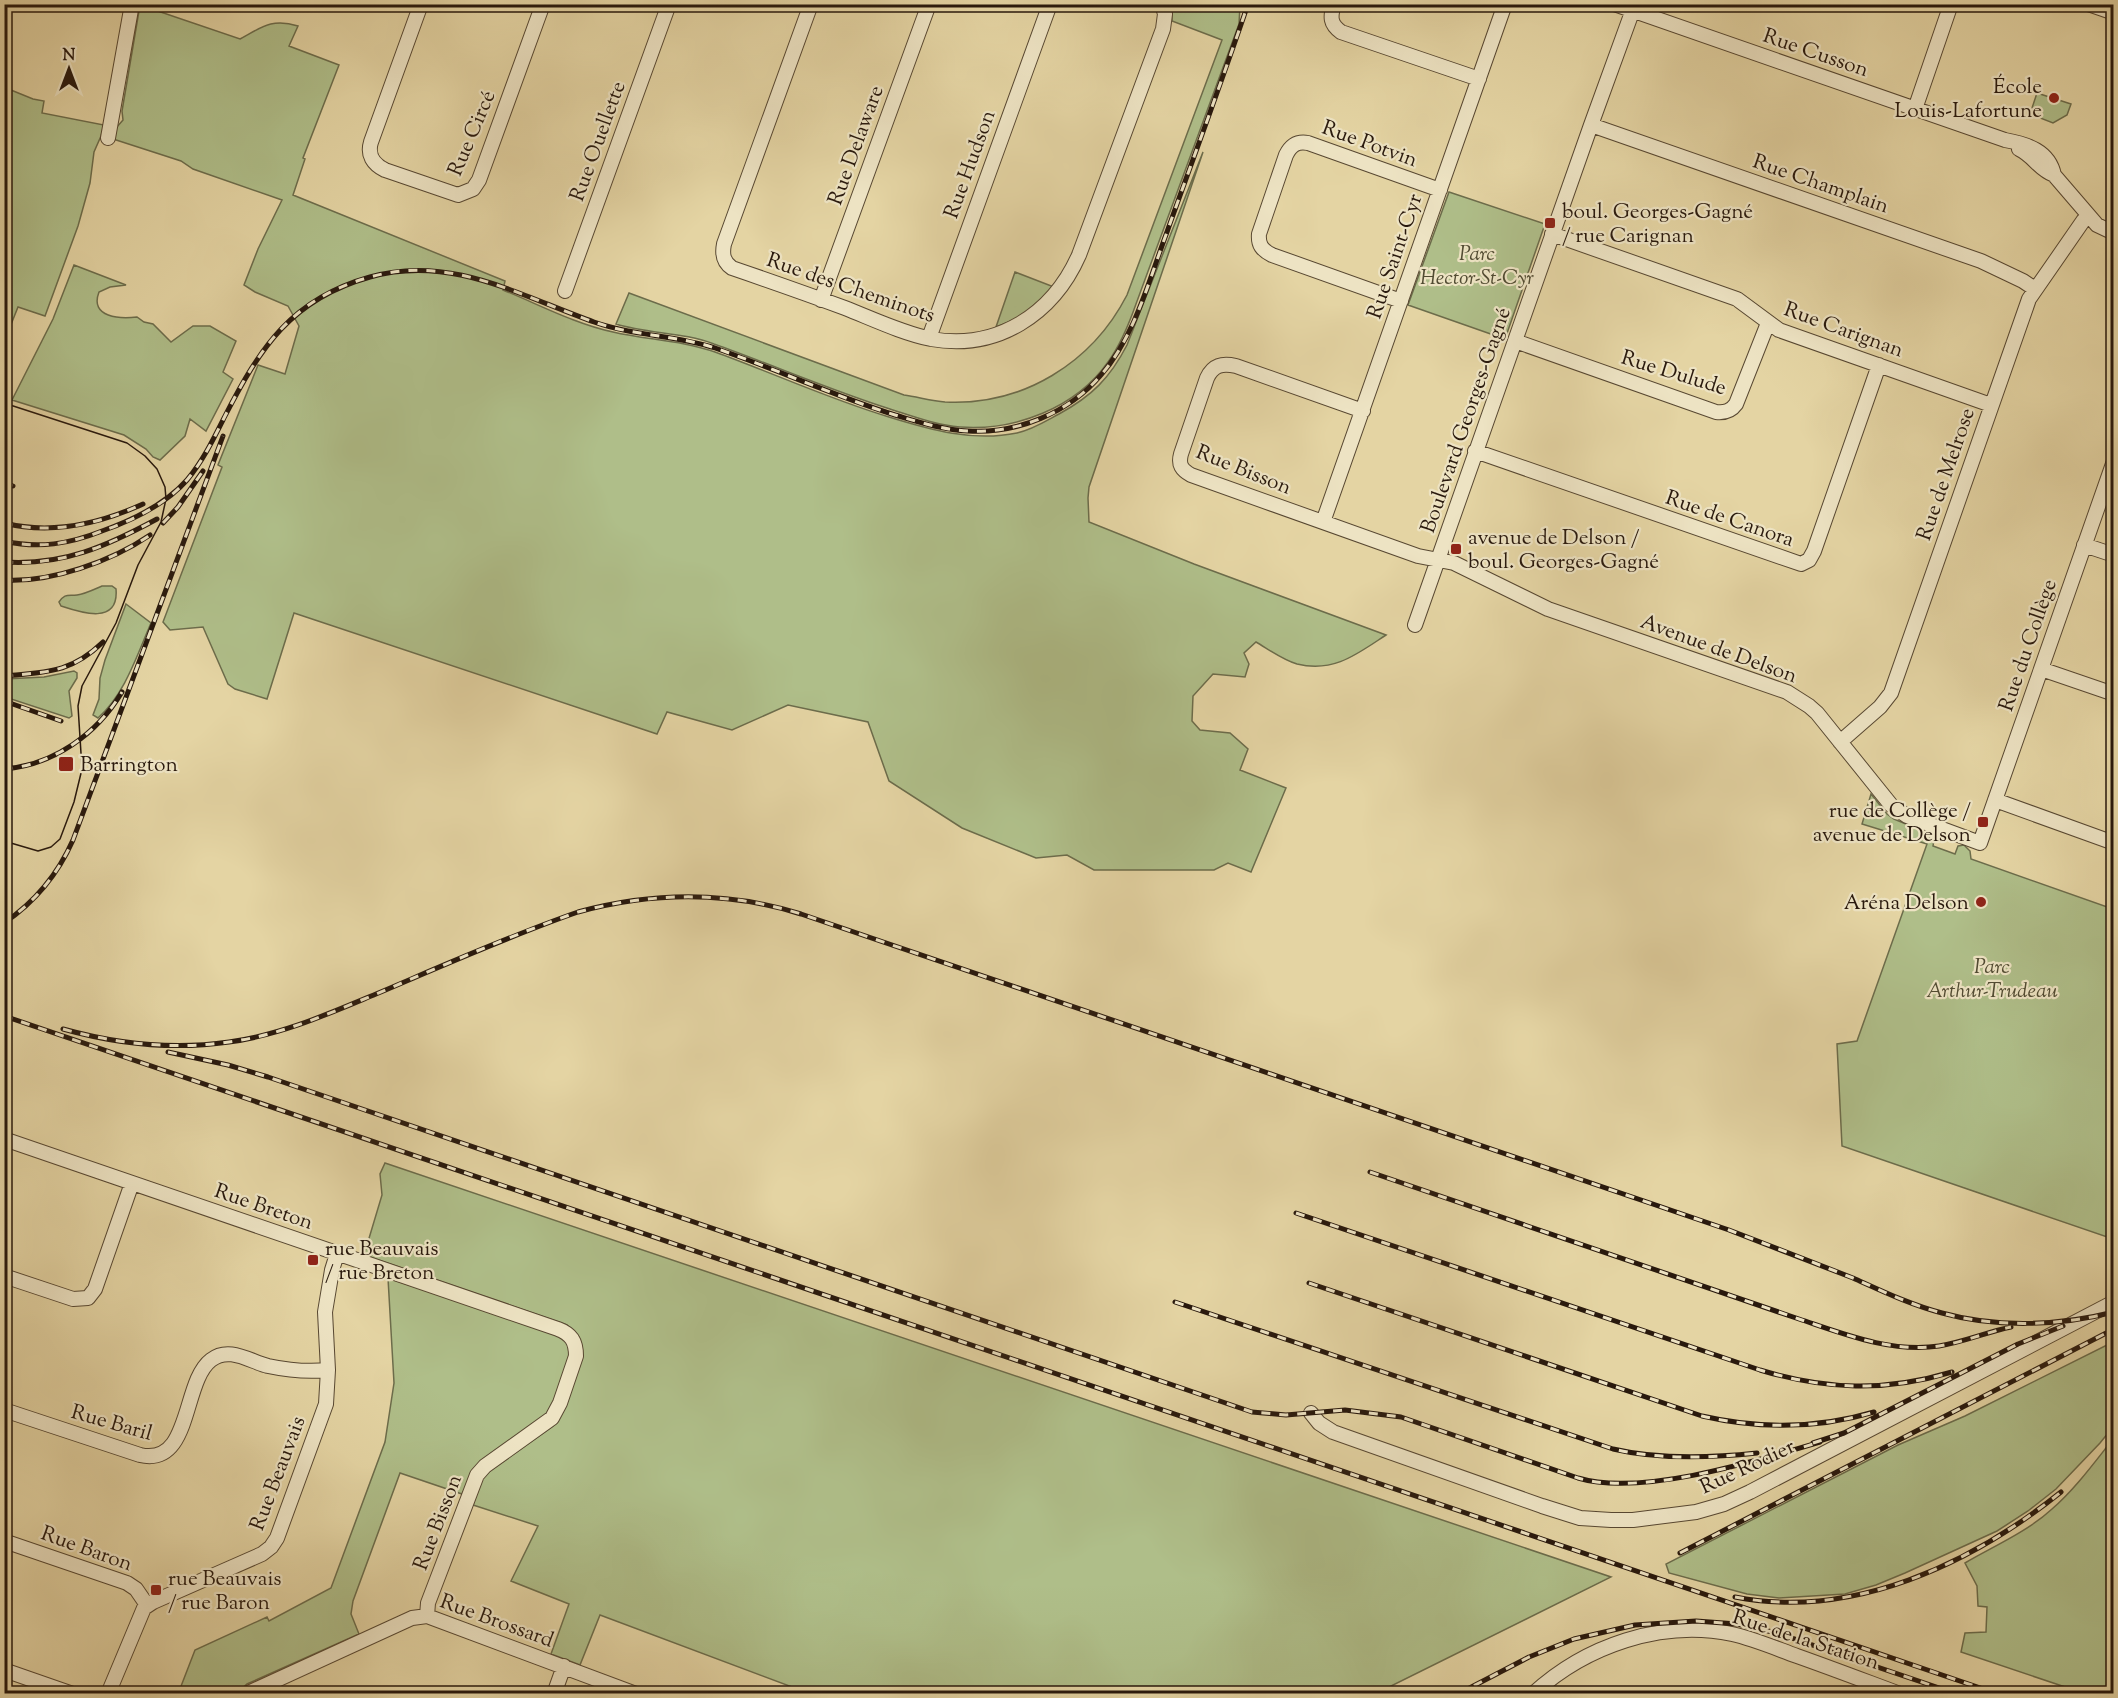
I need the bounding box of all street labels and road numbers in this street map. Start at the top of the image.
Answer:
street label: Rue Cusson [1758,22,1872,86]
street label: Rue Ouellette [563,77,634,206]
street label: Rue Delaware [821,82,892,210]
street label: Rue Circé [441,86,504,181]
street label: Rue Hudson [937,106,1004,223]
street label: Rue Potvin [1317,114,1421,176]
street label: Rue Champlain [1748,148,1893,222]
street label: Rue Saint-Cyr [1360,190,1431,323]
street label: Rue des Cheminots [762,246,939,332]
street label: Rue Carignan [1779,295,1907,366]
street label: Boulevard Georges-Gagné [1414,304,1520,538]
street label: Rue Dulude [1617,344,1730,404]
street label: Rue de Melrose [1910,404,1984,545]
street label: Rue Bisson [1191,438,1295,504]
street label: Rue de Canora [1661,484,1798,556]
street label: Rue du Collège [1992,576,2066,716]
street label: Avenue de Delson [1636,608,1801,692]
street label: Rue Breton [210,1177,317,1239]
street label: Rue Baril [67,1398,156,1450]
street label: Rue Beauvais [243,1412,314,1535]
street label: Rue Rodier [1695,1433,1801,1503]
street label: Rue Bisson [407,1470,471,1575]
street label: Rue Baron [36,1520,136,1580]
street label: Rue Brossard [435,1587,558,1656]
street label: Rue de la Station [1728,1603,1883,1679]

